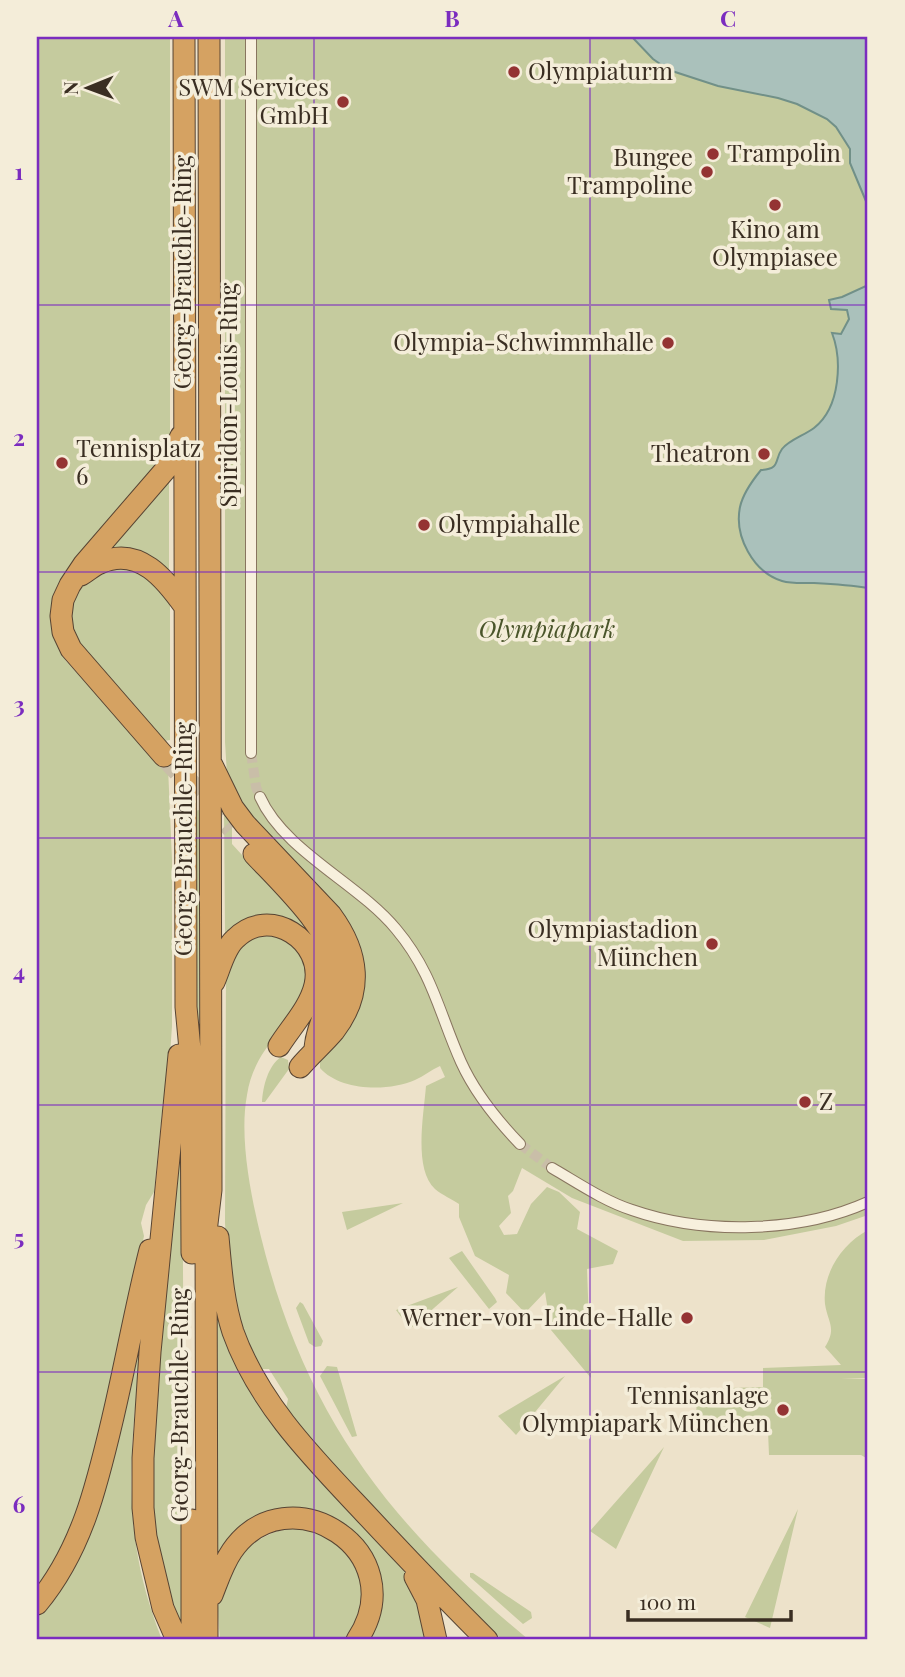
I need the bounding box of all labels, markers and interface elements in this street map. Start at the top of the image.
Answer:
text: A [167,2,184,33]
text: B [444,2,460,33]
text: C [720,2,736,33]
north arrow [52,52,122,122]
place label: Olympiaturm [528,54,673,86]
marker: Olympiaturm [506,64,522,80]
place label: SWM Services GmbH [178,70,329,130]
text: N [57,81,83,95]
marker: SWM Services GmbH [335,94,351,110]
place label: Trampolin [727,136,841,168]
place label: Bungee Trampoline [567,140,693,200]
marker: Trampolin [705,146,721,162]
street label: Georg-Brauchle-Ring [165,154,197,389]
text: 1 [15,155,24,186]
marker: Bungee Trampoline [699,164,715,180]
marker: Kino am Olympiasee [767,197,783,213]
place label: Kino am Olympiasee [712,212,838,272]
street label: Spiridon-Louis-Ring [211,282,243,508]
place label: Olympia-Schwimmhalle [393,325,654,357]
marker: Olympia-Schwimmhalle [660,335,676,351]
text: 2 [13,421,25,452]
place label: Tennisplatz 6 [76,431,201,491]
place label: Theatron [651,436,750,468]
marker: Theatron [756,446,772,462]
marker: Tennisplatz 6 [54,455,70,471]
place label: Olympiahalle [438,507,580,539]
marker: Olympiahalle [416,517,432,533]
park label: Olympiapark [479,612,615,644]
text: 3 [13,688,25,719]
street label: Georg-Brauchle-Ring [166,721,198,956]
place label: Olympiastadion München [528,912,698,972]
marker: Olympiastadion München [704,936,720,952]
text: 4 [13,955,25,986]
place label: Z [819,1084,833,1116]
marker: Z [797,1094,813,1110]
text: 5 [14,1221,24,1252]
street label: Georg-Brauchle-Ring [162,1287,194,1522]
place label: Werner-von-Linde-Halle [401,1300,673,1332]
marker: Werner-von-Linde-Halle [679,1310,695,1326]
place label: Tennisanlage Olympiapark München [522,1378,769,1438]
marker: Tennisanlage Olympiapark München [775,1402,791,1418]
text: 6 [13,1488,26,1519]
scale bar [628,1579,791,1623]
text: 100 m [639,1587,696,1615]

